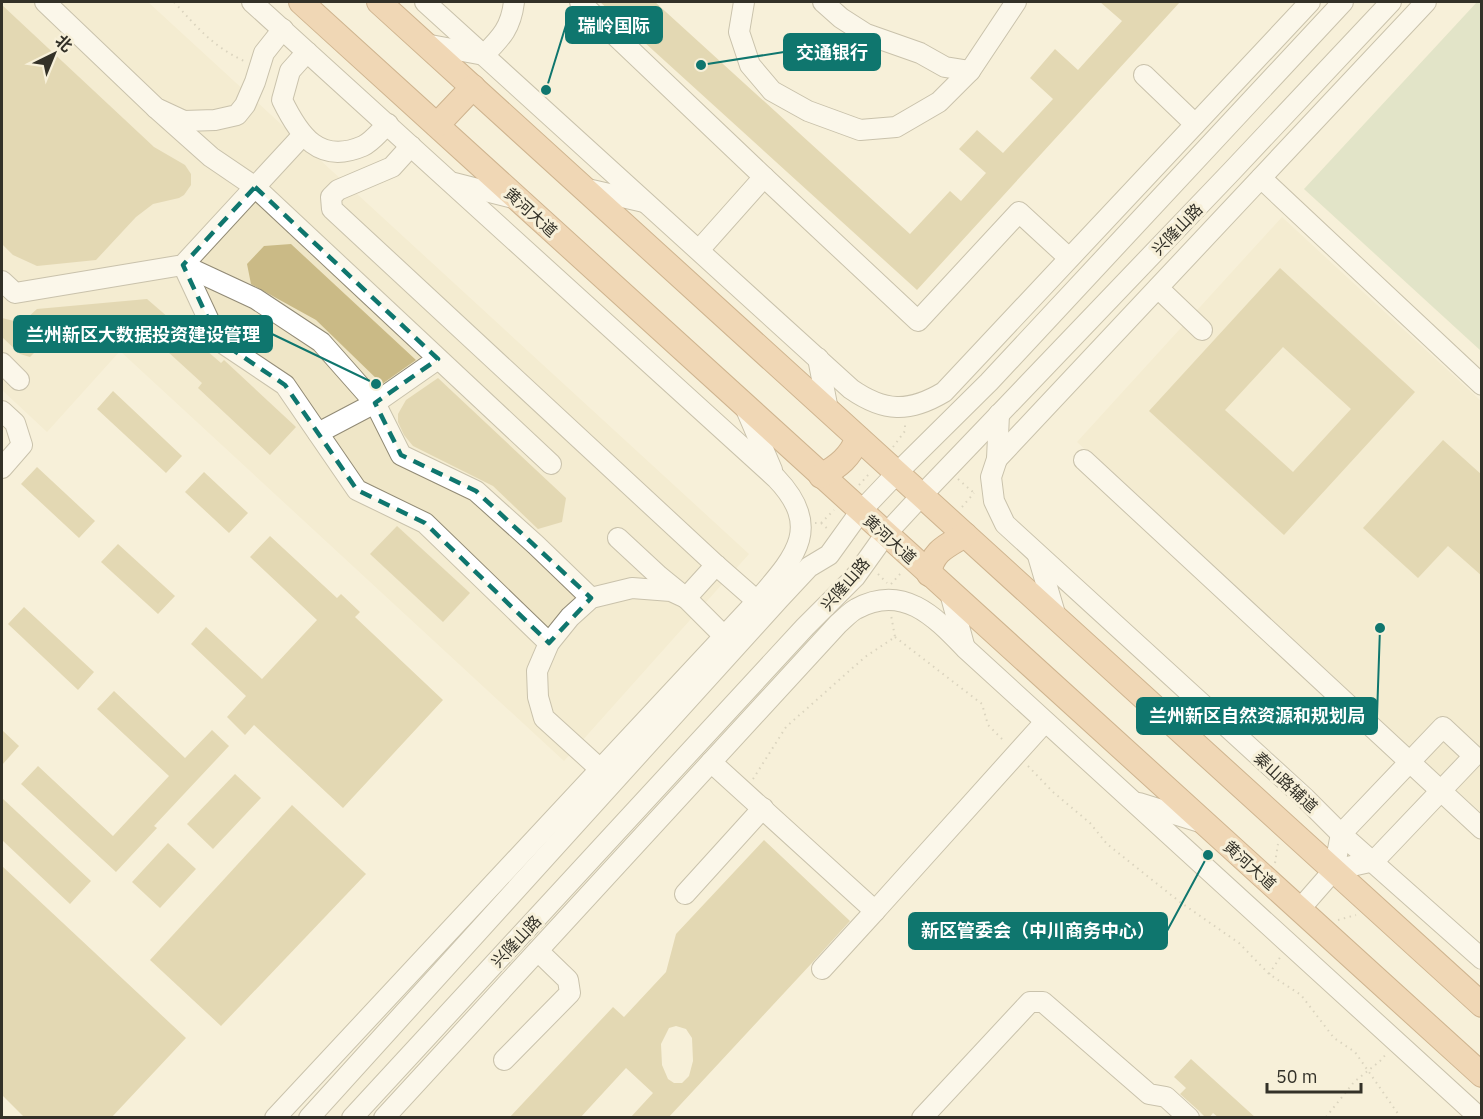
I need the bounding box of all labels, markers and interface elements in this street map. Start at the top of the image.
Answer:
callout: 瑞岭国际 [566,7,662,43]
text: 瑞岭国际 [578,14,650,37]
north arrow [24,24,84,84]
text: 北 [52,30,77,56]
callout: 交通银行 [784,34,880,70]
text: 交通银行 [796,41,868,64]
street label: 黄河大道 [501,183,561,241]
street label: 兴隆山路 [1148,199,1206,259]
callout: 兰州新区大数据投资建设管理 [14,316,272,352]
text: 兰州新区大数据投资建设管理 [26,323,260,346]
street label: 黄河大道 [860,510,920,568]
street label: 兴隆山路 [816,553,874,615]
callout: 兰州新区自然资源和规划局 [1137,698,1377,734]
text: 兰州新区自然资源和规划局 [1149,704,1365,727]
street label: 秦山路辅道 [1250,747,1322,817]
street label: 黄河大道 [1220,836,1280,894]
street label: 兴隆山路 [487,911,545,971]
callout: 新区管委会（中川商务中心） [909,913,1167,949]
text: 新区管委会（中川商务中心） [921,919,1155,942]
scale bar [1267,1056,1362,1094]
text: 50 m [1276,1065,1318,1088]

